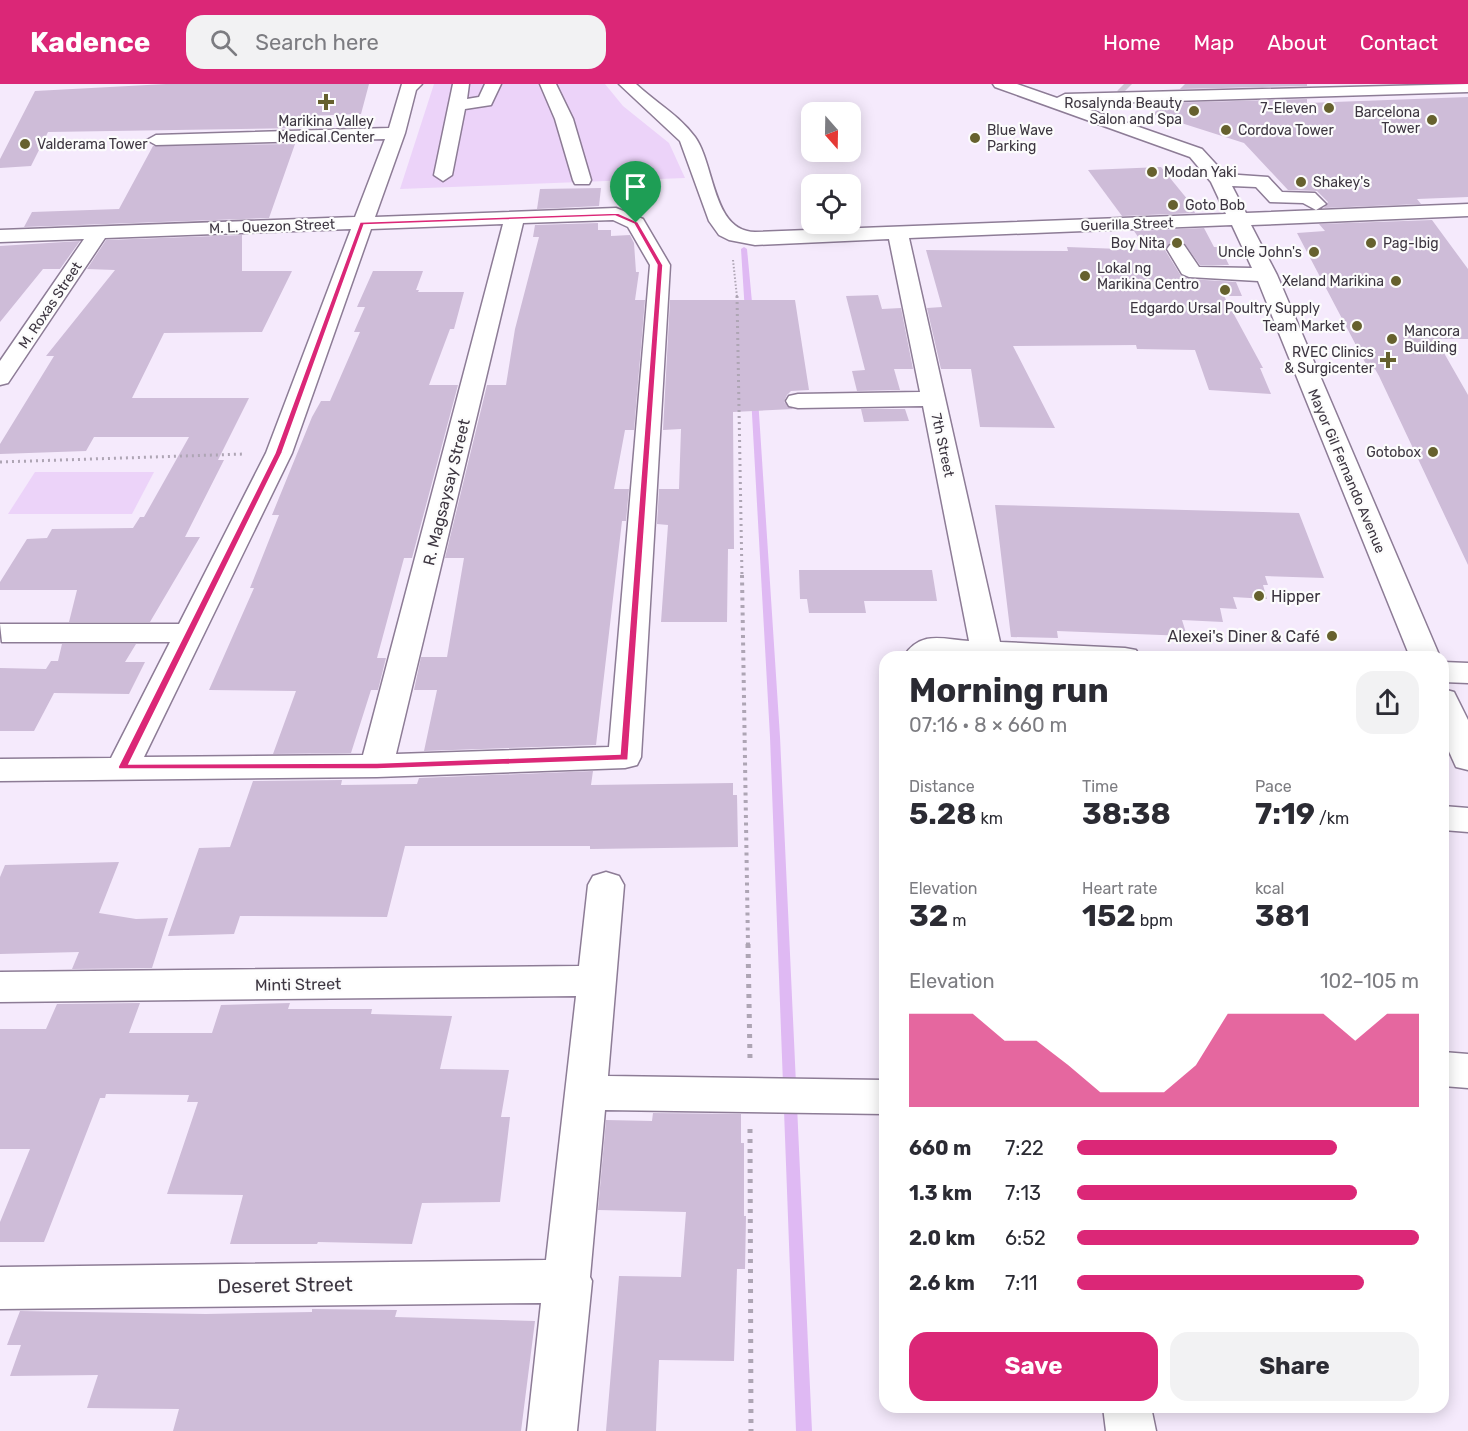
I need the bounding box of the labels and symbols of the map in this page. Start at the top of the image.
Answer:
marker: Marikina Valley Medical Center [317,93,335,111]
place label: Rosalynda Beauty Salon and Spa [1064,95,1182,128]
place label: 7-Eleven [1260,100,1317,117]
marker: 7-Eleven [1322,101,1336,115]
north arrow [801,102,861,162]
marker: Rosalynda Beauty Salon and Spa [1187,104,1201,118]
place label: Barcelona Tower [1355,104,1421,137]
place label: Marikina Valley Medical Center [277,113,375,146]
marker: Barcelona Tower [1425,113,1439,127]
place label: Blue Wave Parking [987,122,1053,155]
place label: Cordova Tower [1238,122,1334,139]
marker: Cordova Tower [1219,123,1233,137]
marker: Blue Wave Parking [968,131,982,145]
place label: Valderama Tower [37,136,148,153]
marker: Valderama Tower [18,137,32,151]
pin [610,161,661,223]
place label: Modan Yaki [1164,164,1237,181]
marker: Modan Yaki [1145,165,1159,179]
place label: Shakey's [1313,174,1370,191]
marker: Shakey's [1294,175,1308,189]
place label: Goto Bob [1185,197,1245,214]
marker: Goto Bob [1166,198,1180,212]
street label: Guerilla Street [1080,214,1174,235]
street label: M. L. Quezon Street [209,216,336,237]
place label: Boy Nita [1111,235,1165,252]
place label: Pag-Ibig [1383,235,1439,252]
marker: Boy Nita [1170,236,1184,250]
marker: Pag-Ibig [1364,236,1378,250]
place label: Uncle John's [1218,244,1302,261]
marker: Uncle John's [1307,245,1321,259]
street label: M. Roxas Street [15,258,86,352]
place label: Lokal ng Marikina Centro [1097,260,1199,293]
marker: Lokal ng Marikina Centro [1078,269,1092,283]
place label: Xeland Marikina [1282,273,1384,290]
marker: Xeland Marikina [1389,274,1403,288]
marker: Edgardo Ursal Poultry Supply [1218,283,1232,297]
place label: Edgardo Ursal Poultry Supply [1130,300,1320,317]
place label: Team Market [1262,318,1346,335]
marker: Team Market [1350,319,1364,333]
place label: Mancora Building [1404,323,1460,356]
marker: Mancora Building [1385,332,1399,346]
place label: RVEC Clinics & Surgicenter [1284,344,1375,377]
marker: RVEC Clinics & Surgicenter [1379,351,1397,369]
street label: Mayor Gil Fernando Avenue [1304,387,1389,556]
street label: 7th Street [927,412,958,479]
street label: R. Magsaysay Street [419,417,474,567]
place label: Gotobox [1366,444,1421,461]
marker: Gotobox [1426,445,1440,459]
place label: Hipper [1271,587,1320,606]
marker: Hipper [1252,589,1266,603]
place label: Alexei's Diner & Café [1168,627,1320,646]
marker: Alexei's Diner & Café [1325,629,1339,643]
street label: Minti Street [255,974,341,995]
street label: Deseret Street [217,1272,353,1298]

